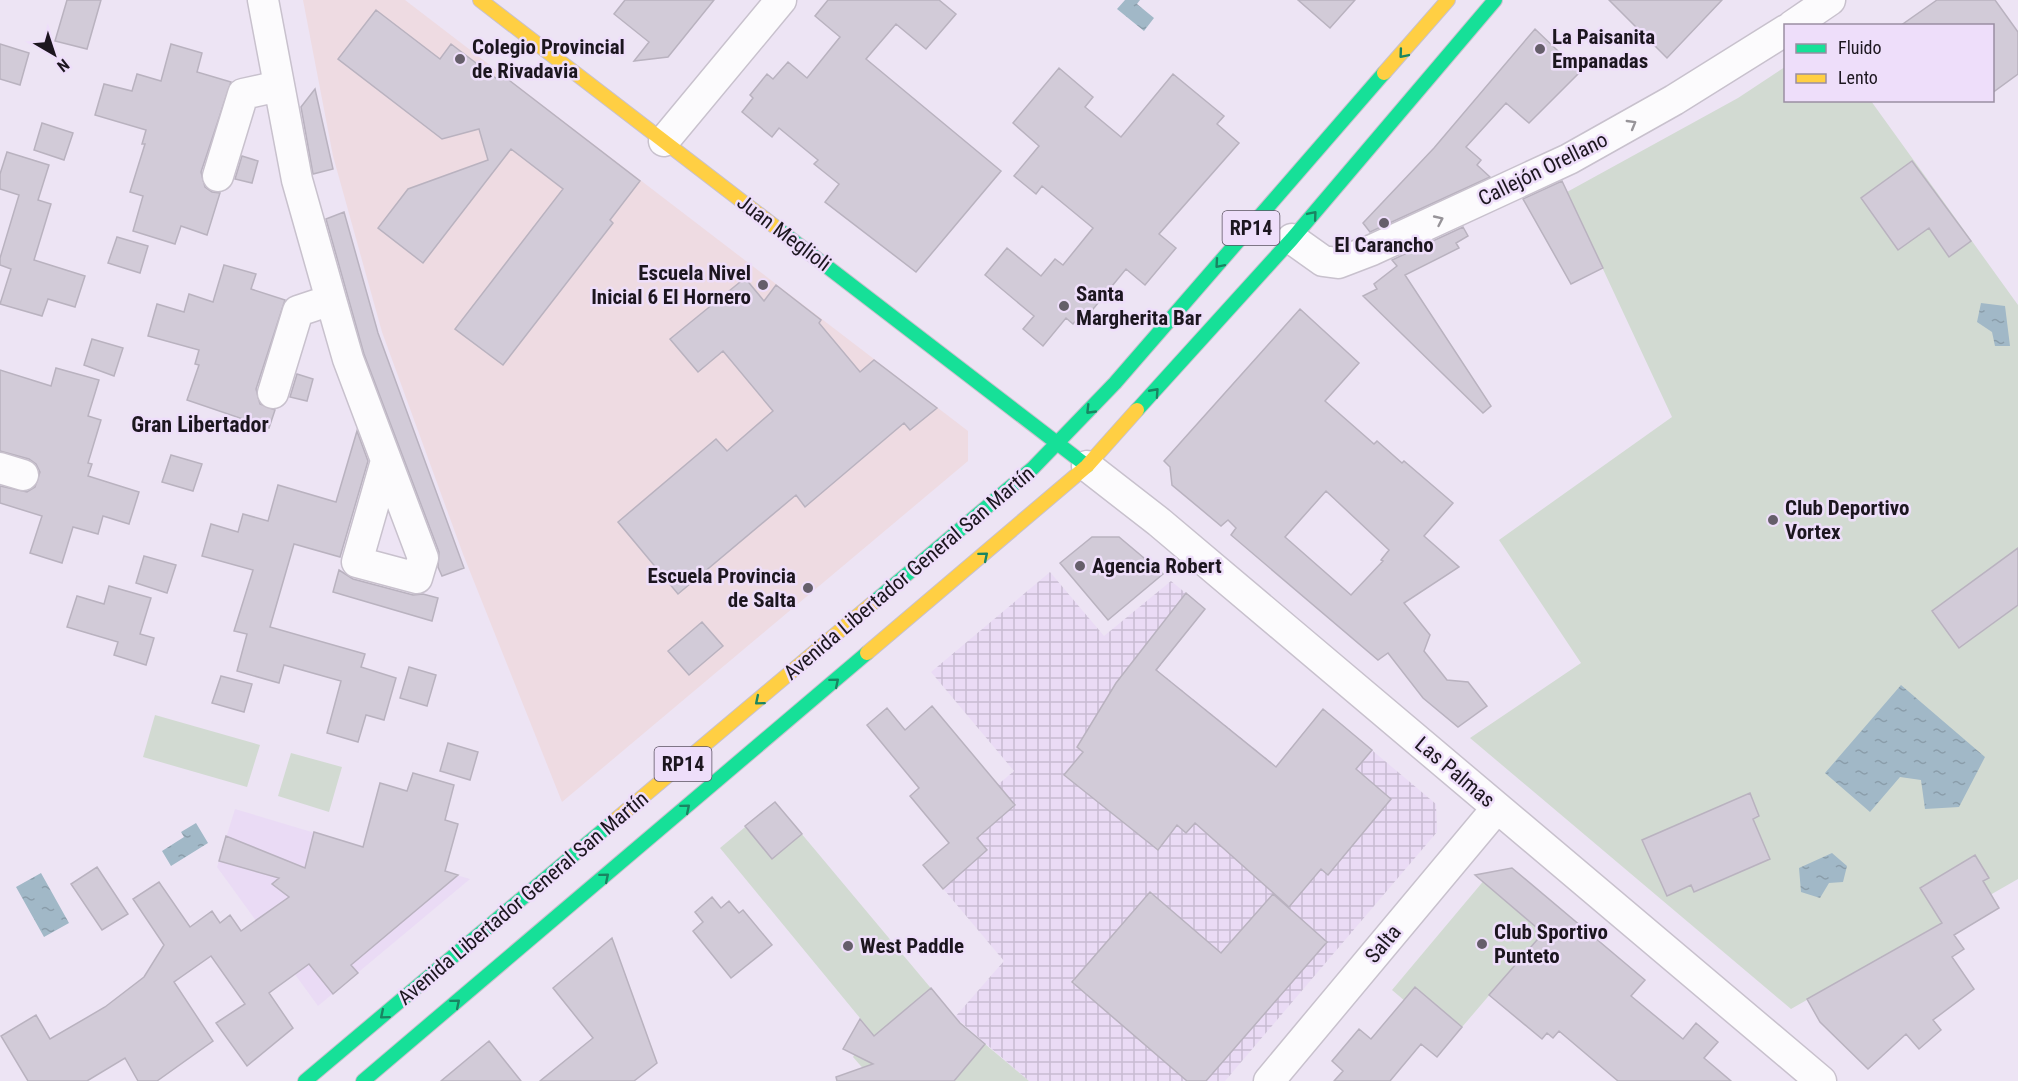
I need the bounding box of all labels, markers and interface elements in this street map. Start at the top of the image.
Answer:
north arrow [24,24,84,84]
legend [1784,24,1994,102]
place label: La Paisanita Empanadas [1552,25,1655,73]
place label: Colegio Provincial de Rivadavia [472,35,625,83]
text: Fluido [1838,37,1882,58]
marker: La Paisanita Empanadas [1533,42,1547,56]
one-way arrow [1399,47,1410,58]
marker: Colegio Provincial de Rivadavia [453,52,467,66]
text: N [53,55,73,76]
text: Lento [1838,67,1878,88]
one-way arrow [1626,119,1636,131]
street label: Callejón Orellano [1474,127,1612,211]
street label: Juan Meglioli [732,190,836,276]
road number: RP14 [1222,211,1280,245]
one-way arrow [1305,211,1316,222]
one-way arrow [1433,215,1444,227]
marker: El Carancho [1377,216,1391,230]
place label: El Carancho [1334,233,1434,257]
one-way arrow [1216,257,1227,268]
place label: Escuela Nivel Inicial 6 El Hornero [591,261,751,309]
marker: Escuela Nivel Inicial 6 El Hornero [756,278,770,292]
place label: Santa Margherita Bar [1076,282,1202,330]
marker: Santa Margherita Bar [1057,299,1071,313]
one-way arrow [1148,388,1159,399]
one-way arrow [1086,403,1097,413]
district label: Gran Libertador [131,412,269,437]
street label: Avenida Libertador General San Martín [779,461,1039,685]
place label: Club Deportivo Vortex [1785,496,1910,544]
marker: Club Deportivo Vortex [1766,513,1780,527]
one-way arrow [977,552,988,563]
place label: Agencia Robert [1092,554,1222,578]
marker: Agencia Robert [1073,559,1087,573]
place label: Escuela Provincia de Salta [647,564,796,612]
marker: Escuela Provincia de Salta [801,581,815,595]
one-way arrow [828,678,839,689]
one-way arrow [755,693,766,704]
street label: Las Palmas [1410,732,1500,812]
road number: RP14 [654,747,712,781]
street label: Avenida Libertador General San Martín [393,786,653,1010]
one-way arrow [679,804,690,815]
one-way arrow [598,873,609,884]
street label: Salta [1360,920,1406,968]
place label: Club Sportivo Punteto [1494,920,1608,968]
place label: West Paddle [860,934,964,958]
marker: Club Sportivo Punteto [1475,937,1489,951]
marker: West Paddle [841,939,855,953]
one-way arrow [449,999,460,1010]
one-way arrow [380,1008,391,1019]

